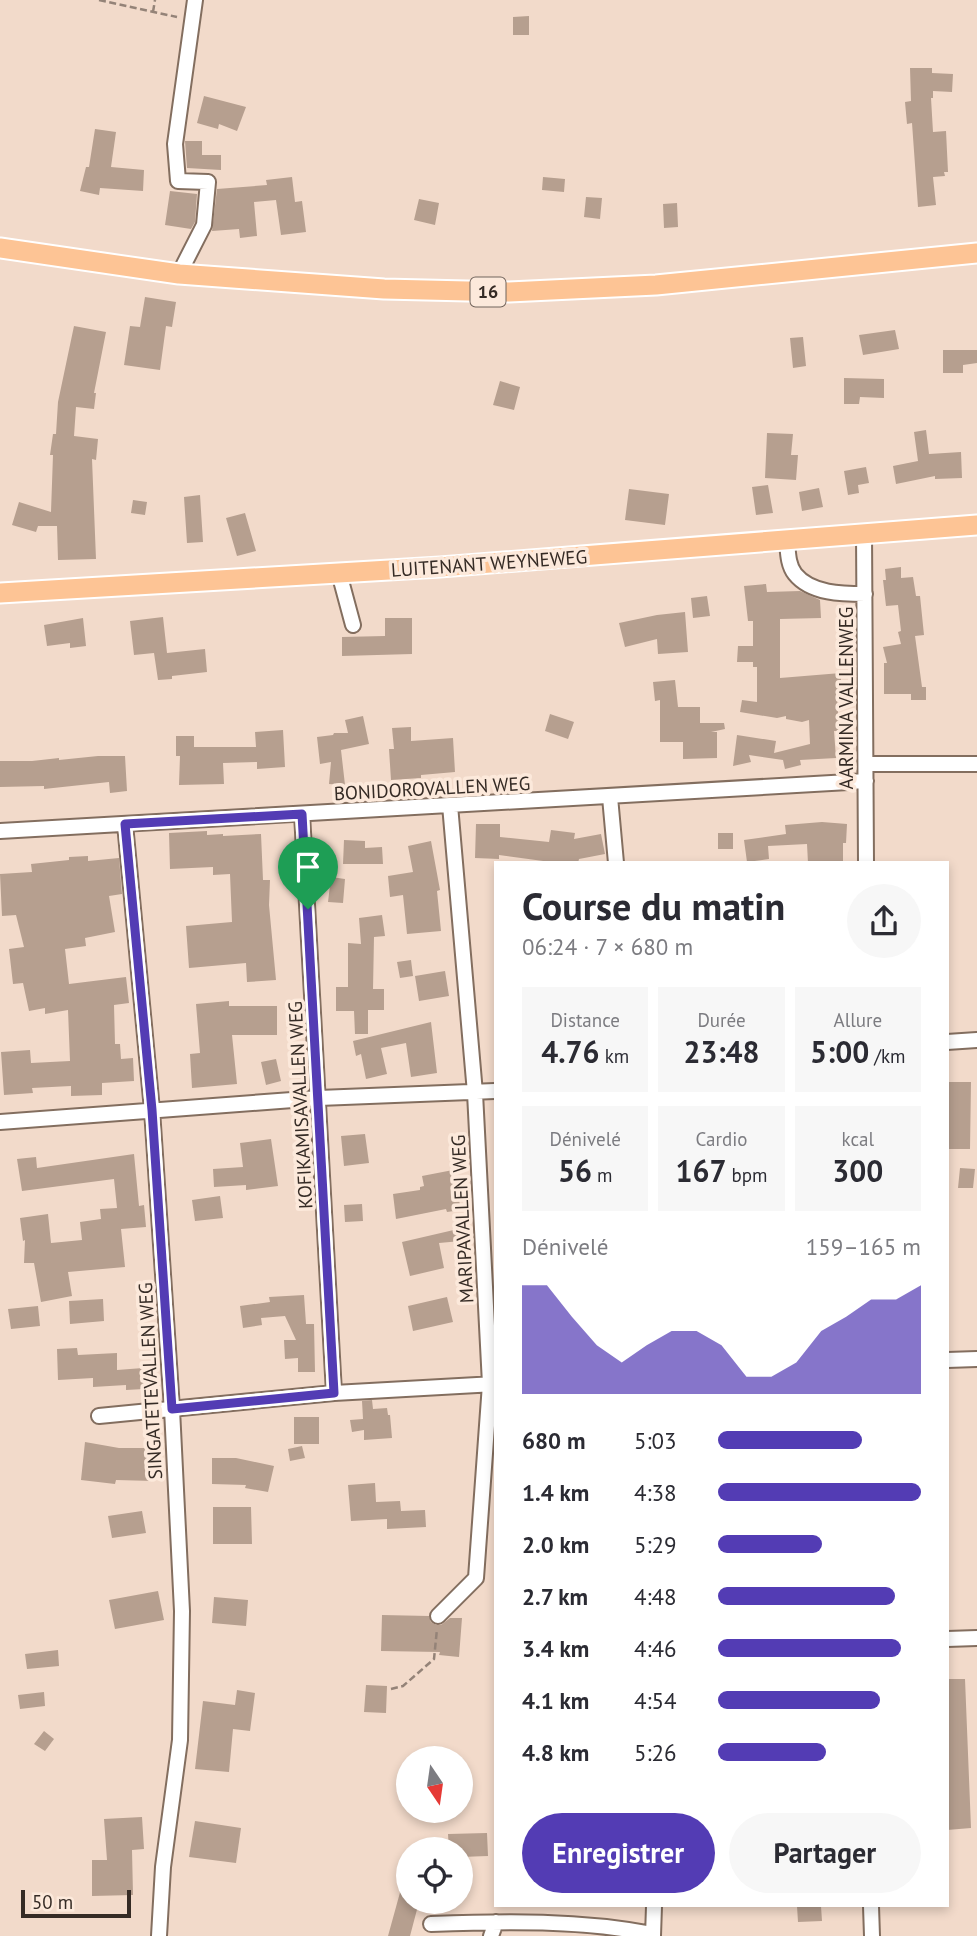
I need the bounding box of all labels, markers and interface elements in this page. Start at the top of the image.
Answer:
road number: 16 [470,278,505,306]
street label: LUITENANT WEYNEWEG [390,544,588,582]
street label: AARMINA VALLENWEG [834,607,858,789]
street label: BONIDOROVALLEN WEG [333,771,531,805]
pin [278,837,338,909]
icon: arrive [289,848,327,886]
text: Course du matin [522,881,785,930]
button: share [847,884,921,958]
text: 06:24 · 7 × 680 m [522,932,693,961]
street label: KOFIKAMISAVALLEN WEG [283,1001,317,1209]
text: Distance [550,1008,620,1032]
text: Durée [697,1008,746,1032]
text: Allure [834,1008,882,1032]
text: 4.76 [541,1032,600,1071]
text: 23:48 [683,1032,760,1071]
text: 5:00 [810,1032,869,1071]
text: km [600,1044,629,1068]
text: /km [869,1044,906,1068]
text: Dénivelé [549,1127,621,1151]
text: Cardio [696,1127,747,1151]
text: kcal [842,1127,874,1151]
street label: MARIPAVALLEN WEG [446,1134,478,1304]
text: 56 [558,1151,592,1190]
text: 167 [675,1151,726,1190]
text: 300 [832,1151,883,1190]
text: m [592,1163,612,1187]
text: bpm [726,1163,768,1187]
text: Dénivelé [522,1232,608,1261]
text: 159–165 m [806,1232,921,1261]
street label: SINGATETEVALLEN WEG [133,1282,167,1480]
text: 680 m [522,1426,585,1455]
text: 5:03 [634,1426,677,1455]
text: 1.4 km [522,1478,589,1507]
text: 4:38 [634,1478,677,1507]
text: 2.0 km [522,1530,589,1559]
text: 5:29 [634,1530,677,1559]
text: 2.7 km [522,1582,588,1611]
text: 4:48 [634,1582,677,1611]
text: 3.4 km [522,1634,589,1663]
text: 4:46 [634,1634,677,1663]
text: 4.1 km [522,1686,589,1715]
text: 4:54 [634,1686,677,1715]
text: 4.8 km [522,1738,589,1767]
text: 5:26 [634,1738,677,1767]
north arrow [396,1746,472,1824]
map controls [396,1746,473,1914]
button: Enregistrer [522,1813,715,1893]
button: Partager [729,1813,921,1893]
button: locate [396,1837,473,1914]
scale bar [21,1887,131,1919]
text: 50 m [32,1890,73,1914]

